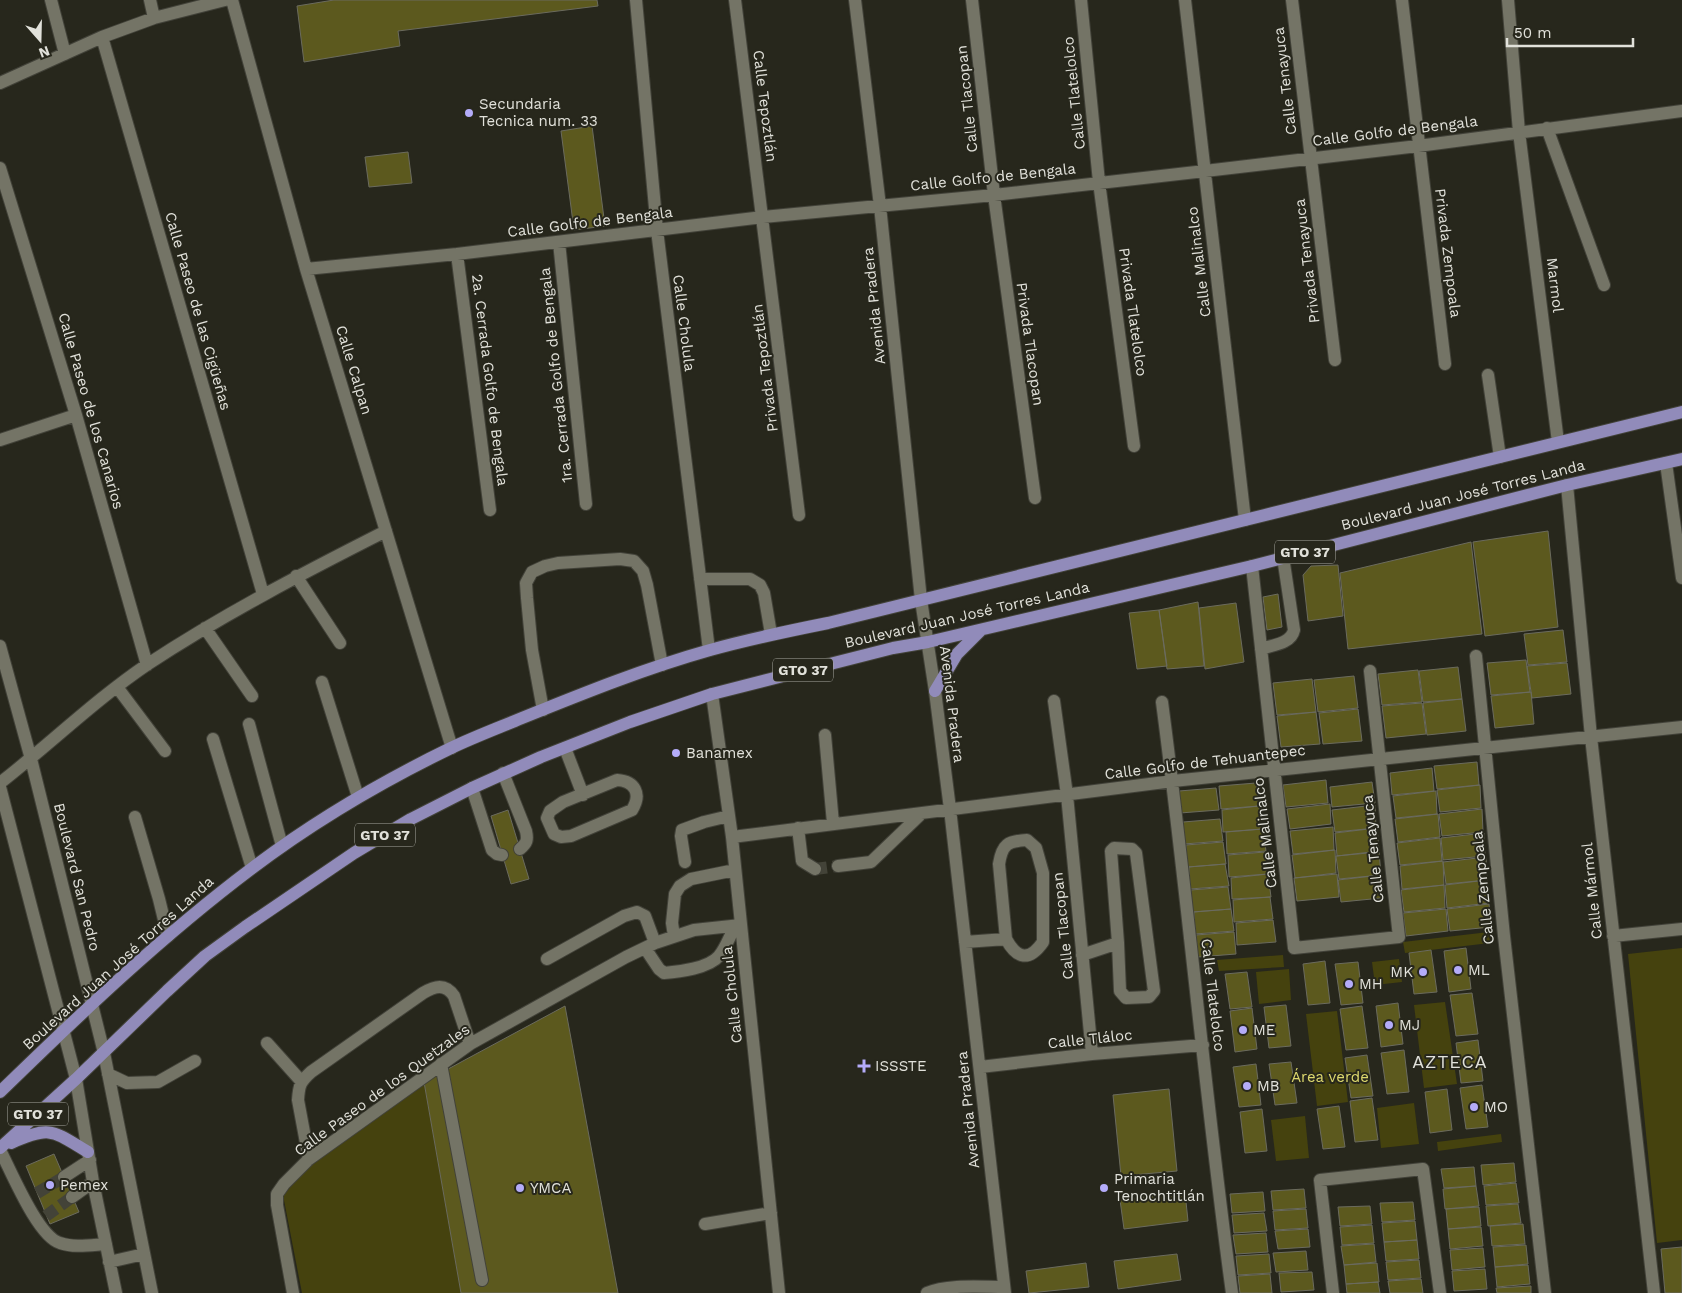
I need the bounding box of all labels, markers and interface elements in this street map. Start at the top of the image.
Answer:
north arrow [15,15,65,65]
scale bar [1507,15,1633,47]
text: 50 m [1514,24,1551,42]
street label: Calle Tenayuca [1269,25,1301,136]
street label: Calle Tlatelolco [1059,36,1089,150]
text: N [37,43,52,62]
street label: Calle Tlacopan [952,44,982,154]
street label: Calle Tepoztlán [749,49,781,163]
place label: Secundaria Tecnica num. 33 [479,95,598,130]
marker: Secundaria Tecnica num. 33 [463,107,475,119]
street label: Calle Golfo de Bengala [1311,112,1479,150]
street label: Calle Golfo de Bengala [909,159,1077,195]
street label: Privada Zempoala [1431,187,1465,319]
street label: Privada Tenayuca [1290,197,1324,324]
street label: Calle Golfo de Bengala [506,203,674,241]
street label: Calle Malinalco [1183,206,1215,318]
street label: Calle Paseo de las Cigüeñas [161,210,235,412]
street label: Avenida Pradera [859,246,889,366]
street label: Privada Tlatelolco [1115,247,1151,377]
street label: Marmol [1543,256,1567,314]
street label: 1ra. Cerrada Golfo de Bengala [536,266,576,483]
street label: 2a. Cerrada Golfo de Bengala [468,273,512,487]
street label: Calle Cholula [669,274,699,373]
street label: Privada Tlacopan [1012,281,1048,407]
street label: Privada Tepoztlán [748,303,782,433]
street label: Calle Paseo de los Canarios [54,311,128,511]
street label: Calle Calpan [332,323,376,417]
street label: Boulevard Juan José Torres Landa [1339,456,1587,534]
road number: GTO 37 [1275,540,1335,564]
street label: Boulevard Juan José Torres Landa [843,578,1092,652]
street label: Avenida Pradera [936,644,968,764]
road number: GTO 37 [773,658,833,682]
street label: Calle Golfo de Tehuantepec [1103,741,1307,783]
place label: Banamex [686,744,753,762]
marker: Banamex [670,747,682,759]
street label: Calle Malinalco [1249,777,1281,889]
street label: Calle Tenayuca [1358,794,1388,904]
street label: Boulevard San Pedro [50,801,104,953]
road number: GTO 37 [355,824,415,846]
street label: Calle Zempoala [1468,830,1498,946]
street label: Calle Mármol [1578,841,1606,940]
street label: Calle Tlacopan [1048,871,1078,981]
street label: Boulevard Juan José Torres Landa [19,872,218,1054]
street label: Calle Tlatelolco [1197,938,1229,1052]
street label: Calle Cholula [718,945,746,1044]
place label: ML [1468,961,1490,979]
place label: MK [1390,963,1413,981]
marker: ML [1452,964,1464,976]
marker: MK [1417,966,1429,978]
place label: MH [1359,975,1383,993]
marker: MH [1343,978,1355,990]
place label: MJ [1399,1016,1420,1034]
marker: MJ [1383,1019,1395,1031]
street label: Calle Paseo de los Quetzales [291,1020,473,1160]
place label: ME [1253,1021,1275,1039]
marker: ME [1237,1024,1249,1036]
street label: Calle Tláloc [1047,1026,1133,1052]
street label: Avenida Pradera [953,1050,983,1170]
district label: AZTECA [1412,1051,1488,1072]
place label: ISSSTE [875,1057,926,1075]
marker: ISSSTE [857,1059,871,1073]
park label: Área verde [1291,1068,1369,1086]
place label: MB [1257,1077,1280,1095]
marker: MB [1241,1080,1253,1092]
place label: MO [1484,1098,1508,1116]
marker: MO [1468,1101,1480,1113]
road number: GTO 37 [8,1102,68,1126]
place label: Primaria Tenochtitlán [1114,1170,1205,1205]
place label: Pemex [60,1176,108,1194]
marker: Pemex [44,1179,56,1191]
place label: YMCA [530,1179,571,1197]
marker: YMCA [514,1182,526,1194]
marker: Primaria Tenochtitlán [1098,1182,1110,1194]

